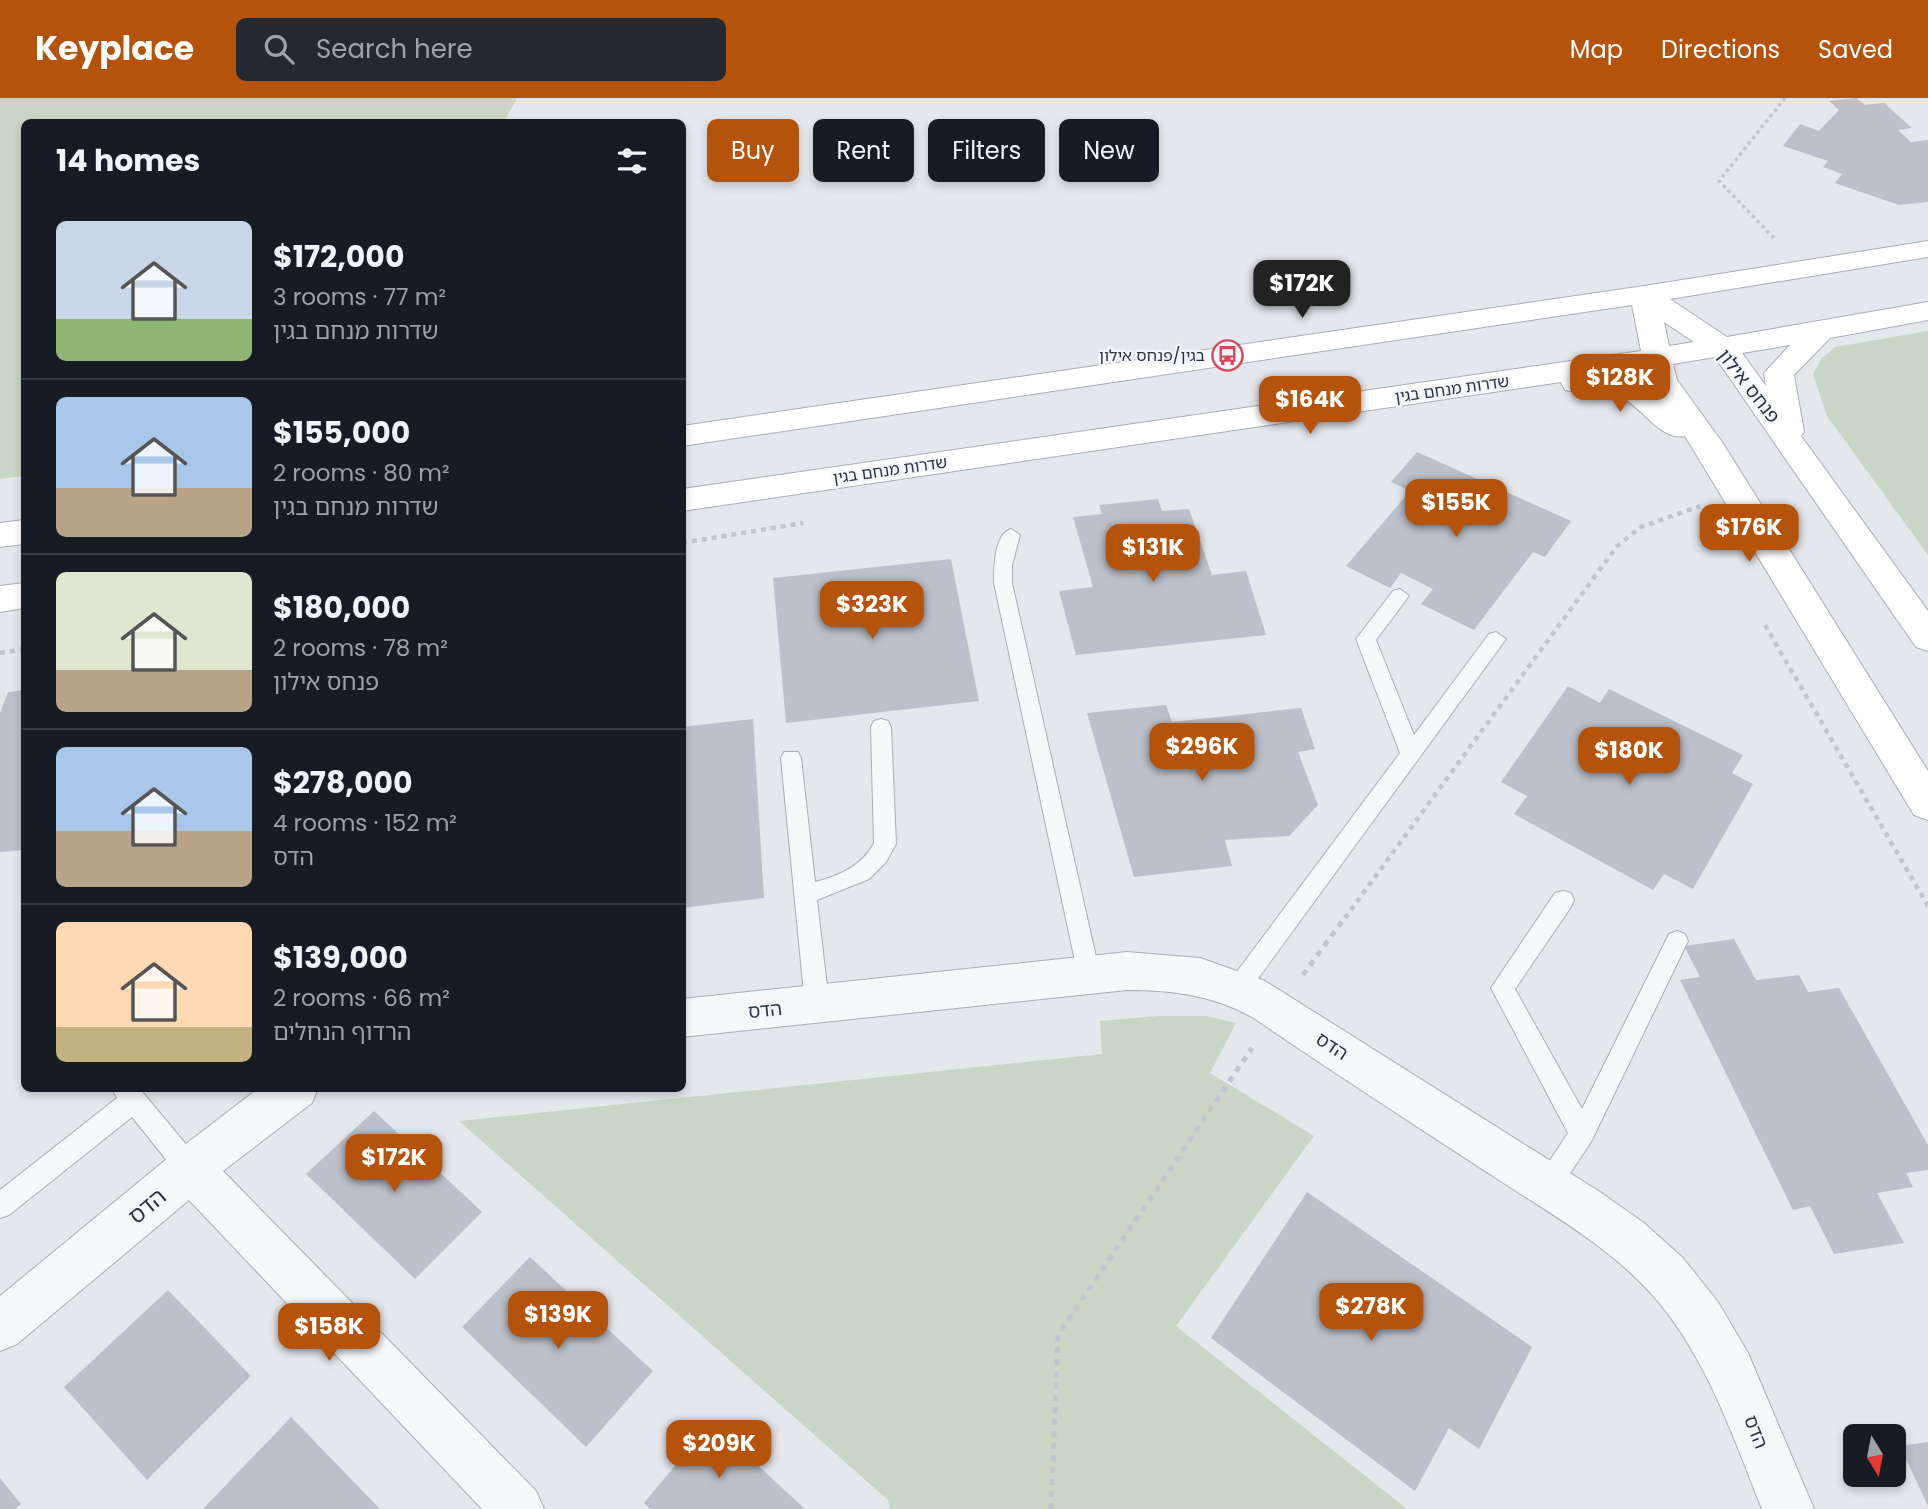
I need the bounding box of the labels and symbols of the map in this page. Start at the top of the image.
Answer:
pin: $172K [1253,260,1351,320]
bus stop icon: בגין/פנחס אילון [1211,338,1245,372]
street label: פנחס אילון [1711,343,1787,429]
place label: בגין/פנחס אילון [1099,344,1205,367]
pin: $128K [1571,354,1669,414]
street label: שדרות מנחם בגין [1393,370,1511,408]
pin: $164K [1261,376,1359,436]
street label: שדרות מנחם בגין [831,451,949,489]
pin: $155K [1407,480,1505,539]
pin: $176K [1700,504,1798,564]
pin: $131K [1104,524,1202,584]
pin: $323K [823,582,921,641]
pin: $296K [1153,724,1251,783]
pin: $180K [1580,728,1678,787]
street label: הדס [747,995,783,1025]
street label: הדס [1310,1025,1354,1067]
pin: $172K [345,1134,443,1194]
street label: הדס [121,1181,173,1231]
pin: $278K [1322,1284,1420,1343]
pin: $139K [509,1292,607,1351]
pin: $158K [280,1304,378,1363]
street label: הדס [1737,1411,1775,1453]
pin: $209K [670,1420,768,1480]
north arrow [1843,1424,1906,1488]

